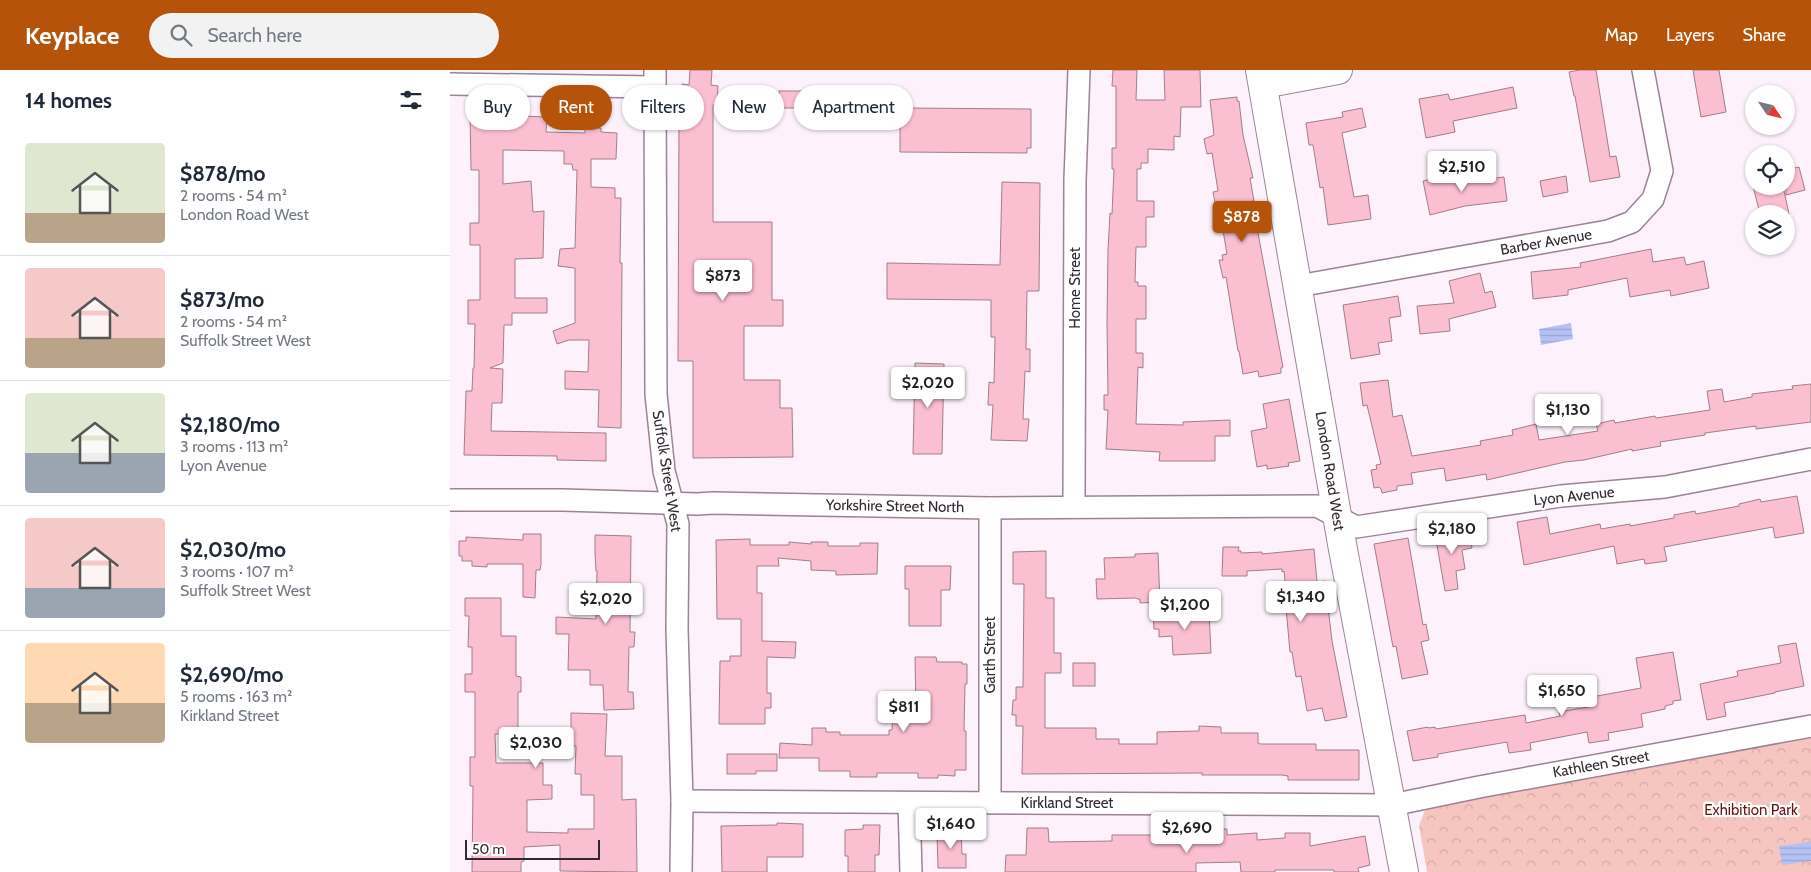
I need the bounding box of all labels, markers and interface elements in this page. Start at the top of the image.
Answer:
search box [149,13,499,58]
text: Keyplace [25,21,119,50]
icon: search [167,21,195,49]
text: Search here [207,24,302,47]
text: Map [1605,24,1638,46]
text: Layers [1666,24,1715,46]
text: Share [1743,24,1786,46]
chip: Buy [465,85,530,130]
chip: Rent [540,85,612,130]
chip: Filters [622,85,704,130]
chip: New [714,85,784,130]
chip: Apartment [794,85,913,130]
north arrow [1745,85,1795,135]
map controls [1745,85,1795,255]
icon: filters [397,86,425,114]
text: 14 homes [25,88,112,113]
button: locate [1745,145,1795,195]
pin: $2,510 [1421,150,1503,193]
text: $2,510 [1438,157,1486,176]
text: $878/mo [180,161,265,186]
icon: home [65,163,125,223]
text: 2 rooms · 54 m² [180,186,287,205]
pin: $878 [1212,200,1272,243]
text: London Road West [180,205,309,224]
button: layers [1745,205,1795,255]
text: $878 [1224,207,1260,226]
street label: Barber Avenue [1499,225,1593,259]
street label: Home Street [1066,247,1084,329]
pin: $873 [693,260,753,302]
text: $873 [705,266,741,285]
text: $873/mo [180,287,264,312]
icon: home [65,288,125,348]
text: 2 rooms · 54 m² [180,312,287,331]
text: Suffolk Street West [180,331,311,350]
pin: $2,020 [887,366,969,409]
text: $2,020 [902,373,954,392]
pin: $1,130 [1527,394,1609,436]
text: $1,130 [1546,400,1590,419]
street label: Suffolk Street West [649,409,685,533]
street label: London Road West [1312,410,1348,532]
text: $2,180/mo [180,412,280,437]
icon: home [65,413,125,473]
text: 3 rooms · 113 m² [180,437,288,456]
text: Lyon Avenue [180,456,267,475]
street label: Lyon Avenue [1533,483,1616,509]
street label: Yorkshire Street North [825,496,964,516]
pin: $2,180 [1411,512,1493,555]
text: $2,180 [1428,519,1476,538]
text: $2,030/mo [180,537,286,562]
icon: home [65,538,125,598]
text: 3 rooms · 107 m² [180,562,294,581]
pin: $1,340 [1260,580,1342,623]
text: Suffolk Street West [180,581,311,600]
pin: $2,020 [565,582,647,625]
text: $1,340 [1277,587,1325,606]
pin: $1,200 [1144,588,1226,631]
text: $2,020 [580,589,632,608]
text: $1,200 [1160,595,1210,614]
street label: Garth Street [981,616,999,694]
text: $2,690/mo [180,662,284,687]
icon: home [65,663,125,723]
pin: $1,650 [1521,674,1603,717]
text: $1,650 [1538,681,1586,700]
text: 5 rooms · 163 m² [180,687,292,706]
pin: $811 [874,690,934,733]
text: $811 [889,697,919,716]
text: Kirkland Street [180,706,279,725]
pin: $2,030 [495,726,577,769]
text: $2,030 [510,733,562,752]
street label: Kathleen Street [1551,747,1651,781]
street label: Kirkland Street [1021,794,1113,812]
park label: Exhibition Park [1704,801,1798,819]
pin: $1,640 [910,808,992,850]
pin: $2,690 [1146,812,1228,854]
text: $1,640 [926,814,976,833]
text: $2,690 [1162,818,1212,837]
scale bar [465,837,600,860]
text: 50 m [472,840,505,858]

